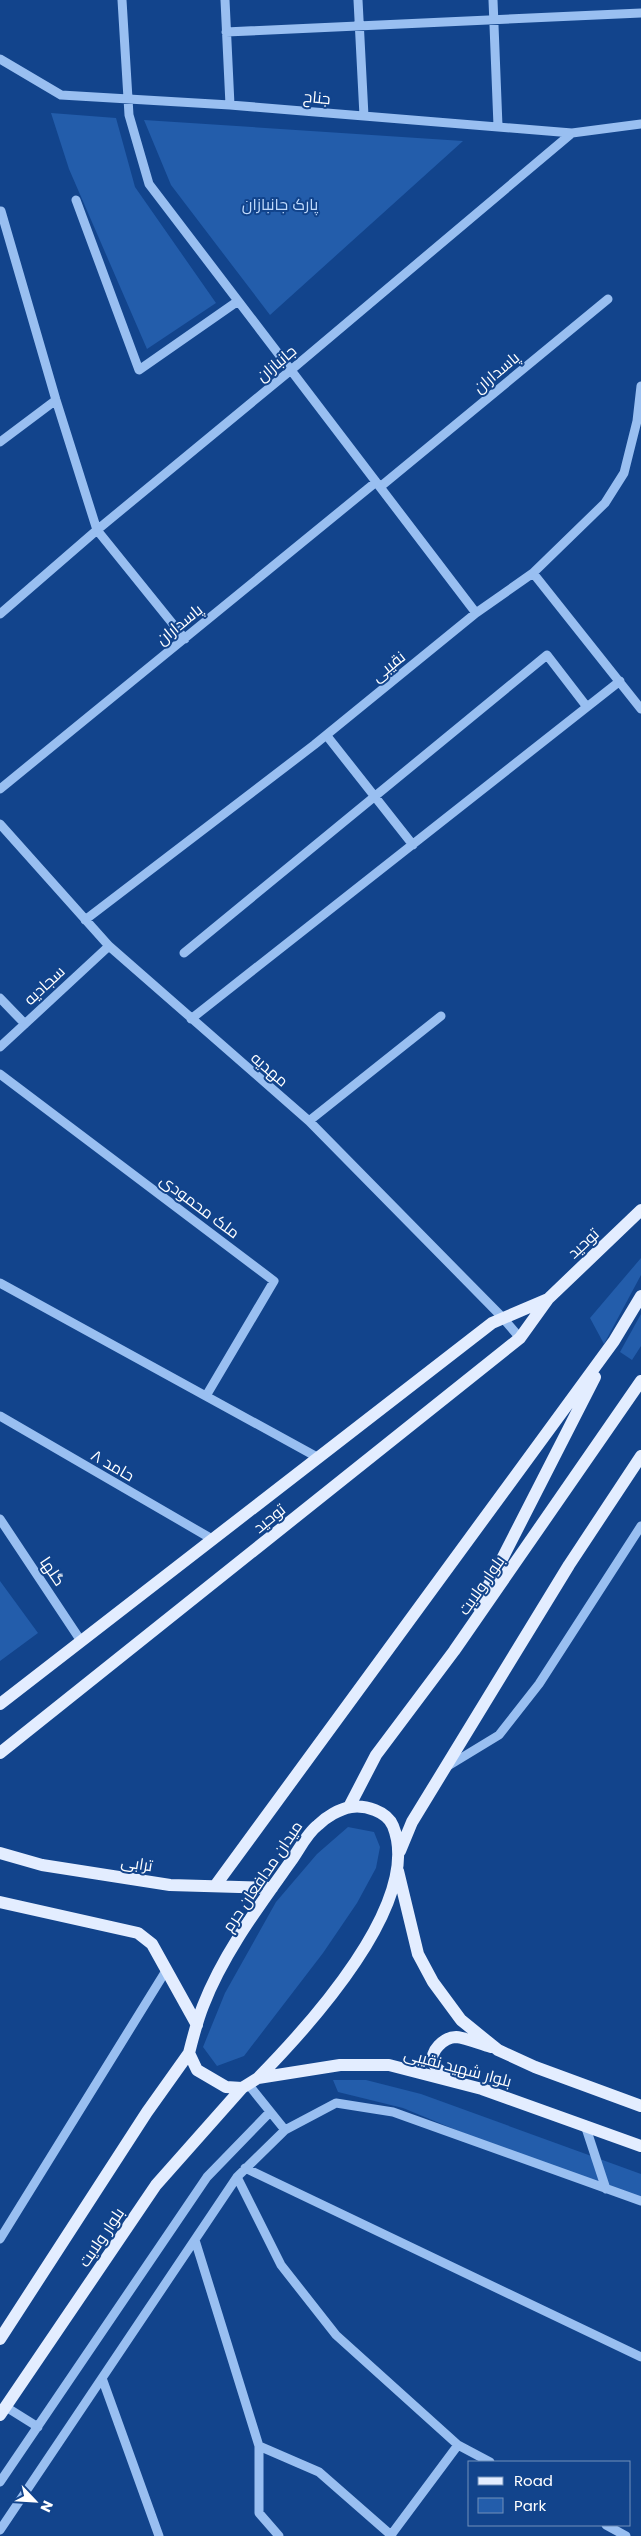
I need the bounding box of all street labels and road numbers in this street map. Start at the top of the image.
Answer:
street label: جناح [302,85,332,110]
street label: جانبازان [251,340,302,387]
street label: پاسداران [468,346,525,399]
street label: پاسداران [151,598,208,650]
street label: نقیبی [366,645,410,687]
street label: سجادیه [19,960,70,1010]
street label: مهدیه [246,1047,293,1092]
street label: ملک محمودی [155,1169,244,1244]
street label: توحید [562,1222,605,1264]
street label: حامد ۸ [87,1444,139,1487]
street label: توحید [248,1498,291,1539]
street label: بلوار ولایت [453,1551,510,1620]
street label: گلها [34,1552,71,1591]
street label: میدان مدافعان حرم [217,1816,308,1936]
street label: ترابی [119,1850,155,1877]
street label: بلوار شهید نقیبی [401,2042,514,2093]
street label: بلوار ولایت [73,2203,130,2272]

